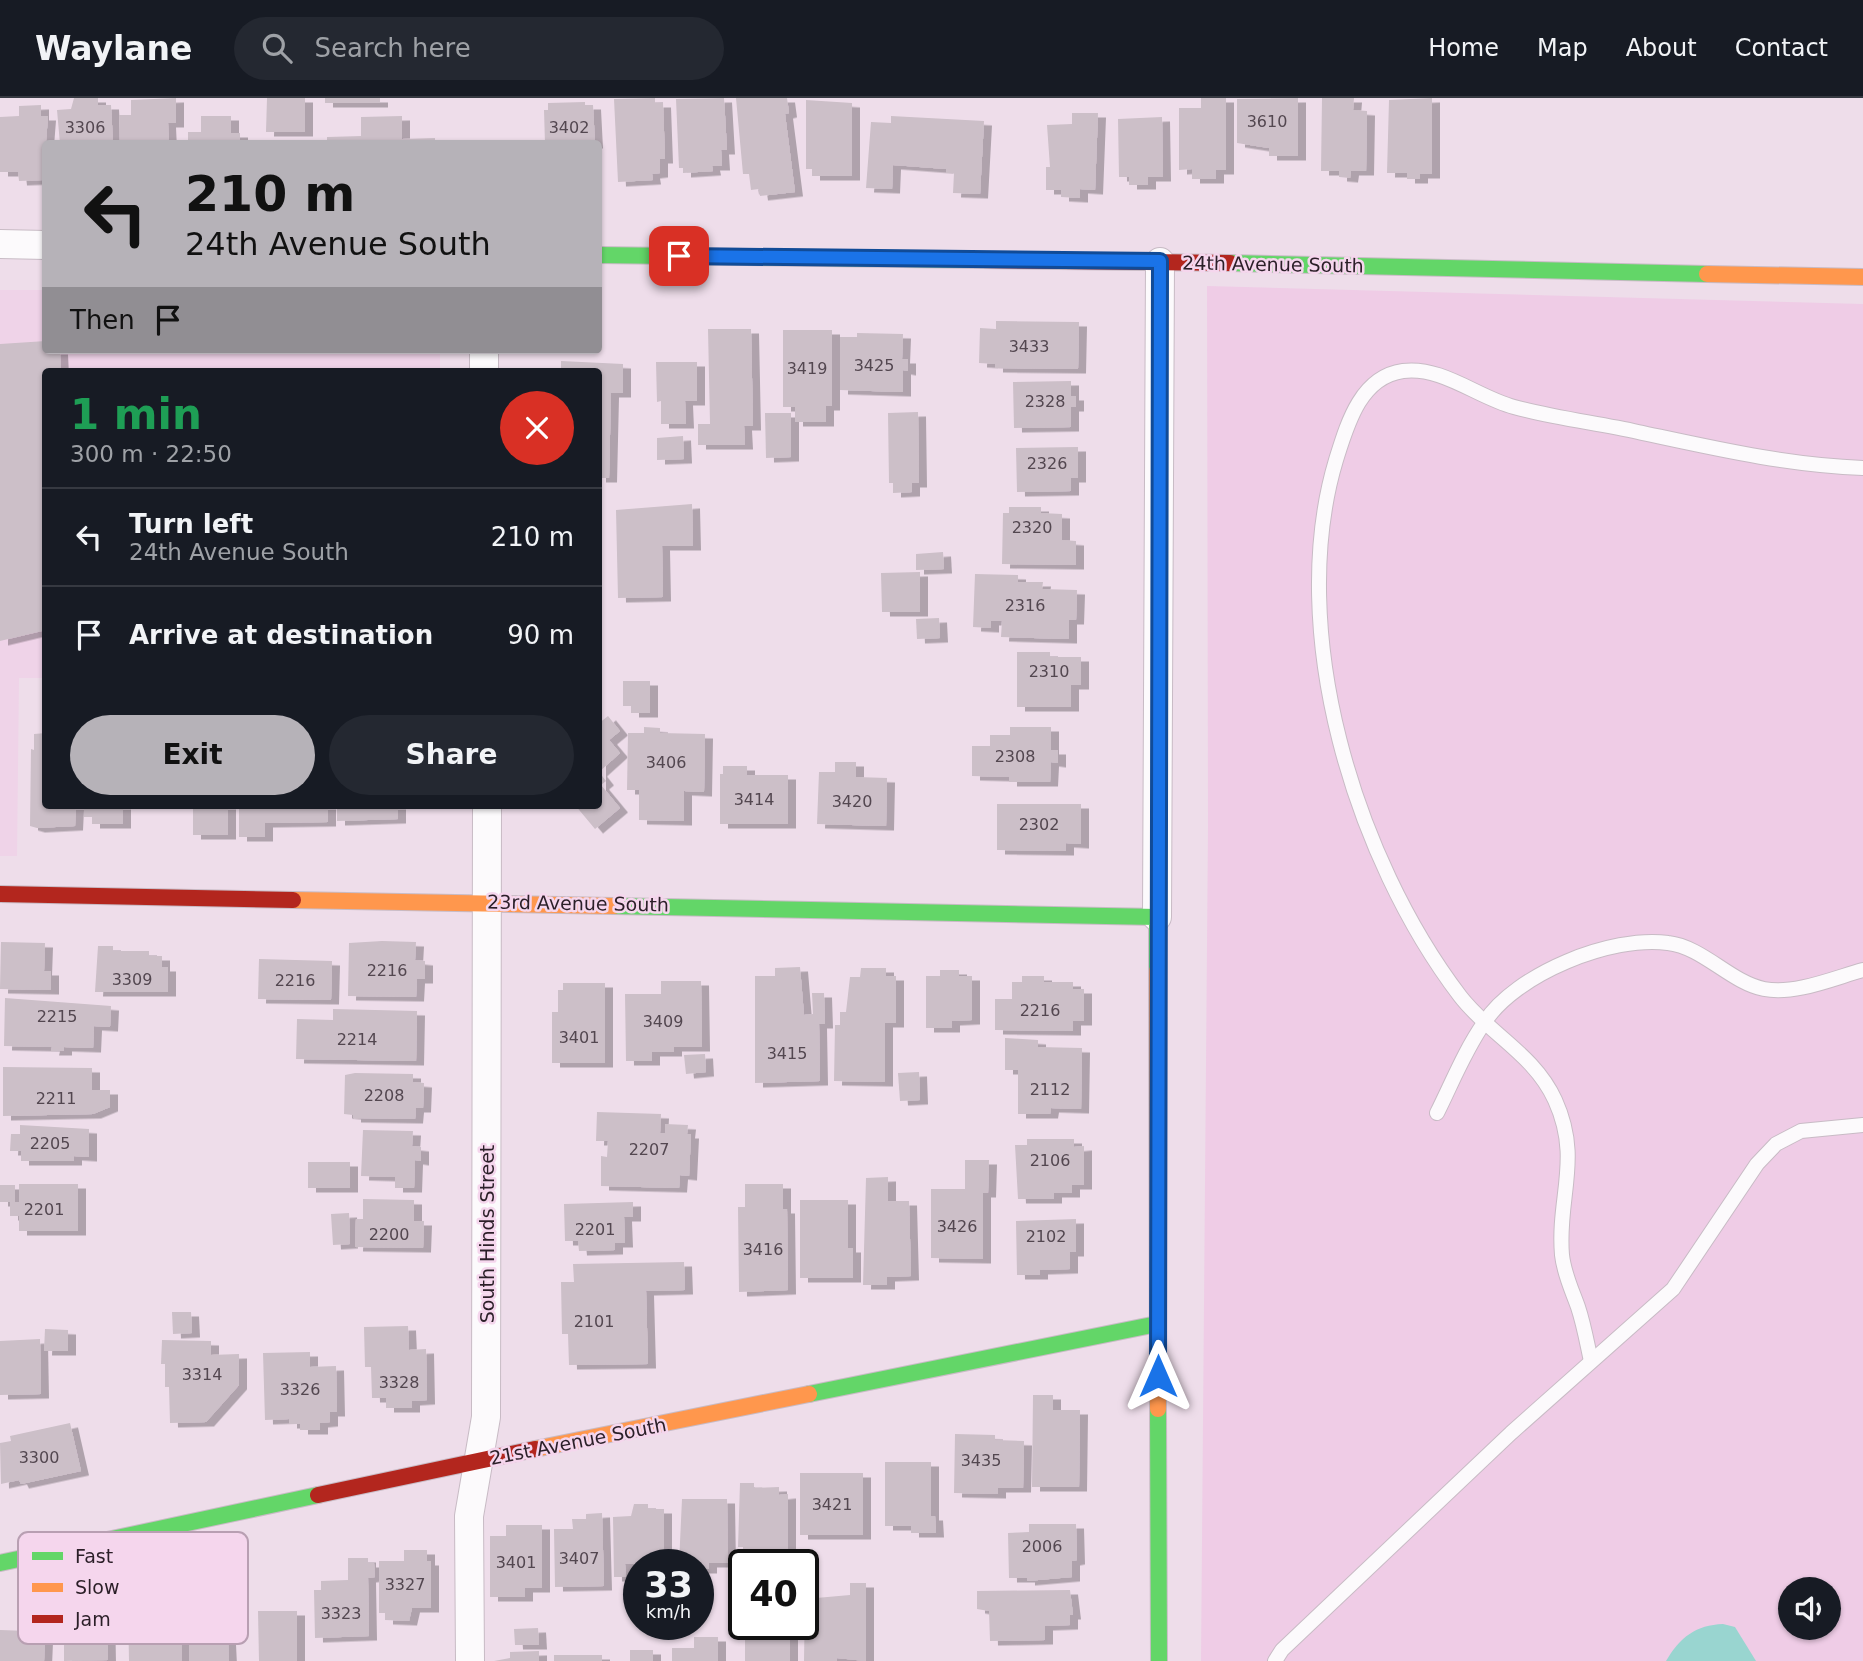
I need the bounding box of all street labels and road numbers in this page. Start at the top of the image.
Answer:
street label: 24th Avenue South [1182,251,1364,277]
street label: 23rd Avenue South [487,890,669,916]
street label: South Hinds Street [476,1145,498,1323]
street label: 21st Avenue South [488,1413,668,1469]

